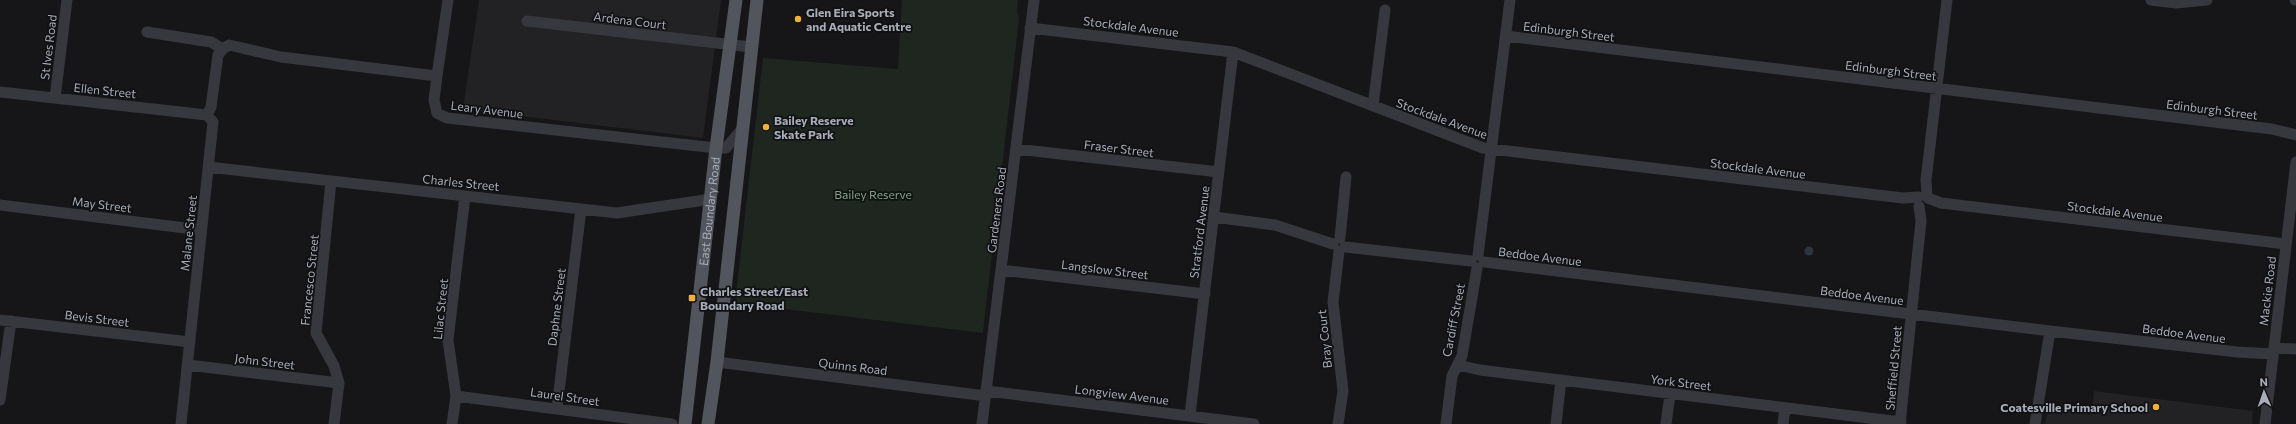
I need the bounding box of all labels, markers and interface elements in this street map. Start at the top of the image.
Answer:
place label: Glen Eira Sports and Aquatic Centre [806,5,911,33]
street label: Ardena Court [593,9,667,31]
street label: Stockdale Avenue [1082,13,1180,39]
street label: St Ives Road [37,14,59,80]
marker: Glen Eira Sports and Aquatic Centre [793,14,803,24]
street label: Edinburgh Street [1522,18,1616,44]
street label: Edinburgh Street [1844,57,1938,83]
street label: Ellen Street [73,80,137,100]
street label: Stockdale Avenue [1394,95,1490,141]
street label: Edinburgh Street [2165,96,2259,122]
street label: Leary Avenue [450,98,524,120]
place label: Bailey Reserve Skate Park [774,113,854,141]
marker: Bailey Reserve Skate Park [761,122,771,132]
street label: Fraser Street [1083,137,1155,159]
street label: Stockdale Avenue [1709,155,1807,181]
street label: East Boundary Road [696,156,722,266]
street label: Gardeners Road [984,166,1008,254]
street label: Charles Street [422,171,500,193]
street label: Stratford Avenue [1186,185,1212,279]
park label: Bailey Reserve [834,187,912,201]
street label: May Street [71,193,133,215]
street label: Malane Street [177,194,199,272]
street label: Stockdale Avenue [2066,198,2164,224]
street label: Francesco Street [297,234,321,326]
street label: Beddoe Avenue [1498,244,1582,268]
street label: Mackie Road [2256,255,2278,327]
street label: Langslow Street [1061,257,1150,281]
street label: Daphne Street [544,267,568,347]
street label: Lilac Street [430,278,450,340]
street label: Cardiff Street [1439,282,1467,358]
street label: Beddoe Avenue [1820,283,1904,307]
place label: Charles Street/East Boundary Road [700,284,808,312]
marker: Charles Street/East Boundary Road [687,293,697,303]
street label: Bevis Street [64,307,130,329]
street label: Bray Court [1314,309,1334,369]
street label: Beddoe Avenue [2142,321,2226,345]
street label: Sheffield Street [1882,325,1904,411]
street label: John Street [234,350,296,373]
street label: Quinns Road [818,355,888,377]
street label: York Street [1650,371,1712,393]
north arrow [2244,372,2284,412]
text: N [2259,375,2268,388]
street label: Longview Avenue [1074,381,1170,407]
street label: Laurel Street [529,384,601,408]
place label: Coatesville Primary School [2000,400,2148,414]
marker: Coatesville Primary School [2151,402,2161,412]

